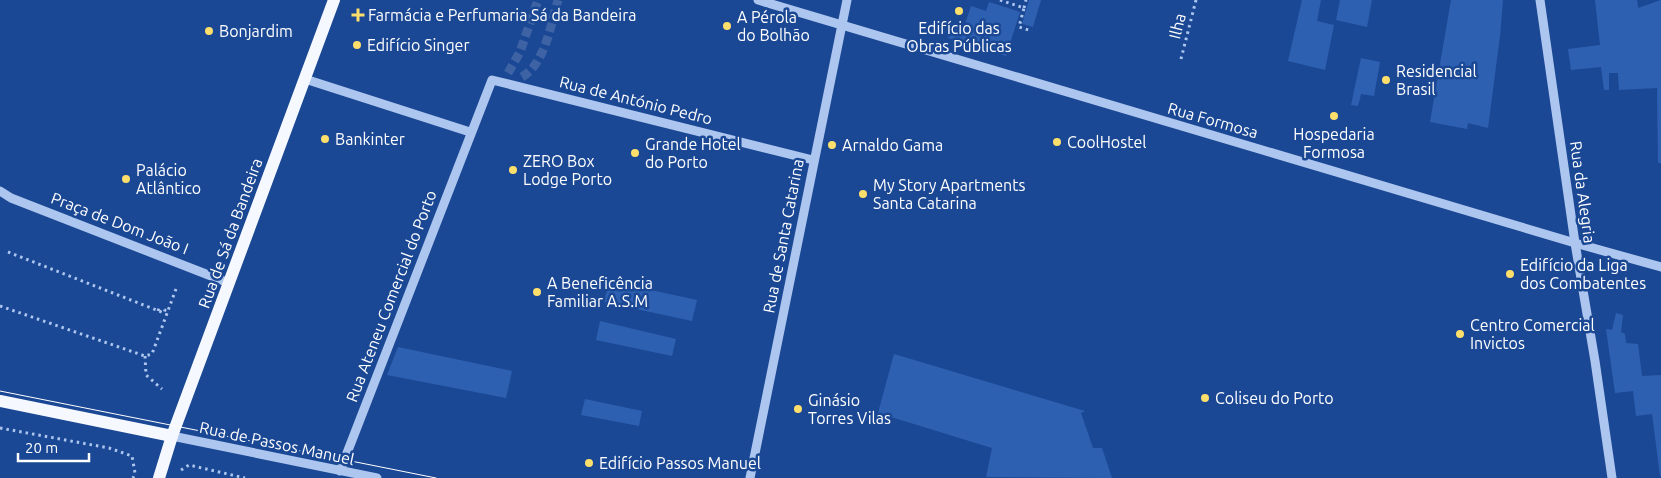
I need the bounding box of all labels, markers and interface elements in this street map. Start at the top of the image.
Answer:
marker: Edifício das Obras Públicas [953,5,965,17]
place label: Farmácia e Perfumaria Sá da Bandeira [368,6,637,24]
place label: A Pérola do Bolhão [737,8,810,44]
marker: Farmácia e Perfumaria Sá da Bandeira [352,9,364,21]
street label: Ilha [1165,11,1189,41]
place label: Edifício das Obras Públicas [906,19,1012,55]
marker: A Pérola do Bolhão [721,20,733,32]
place label: Bonjardim [219,22,293,40]
marker: Bonjardim [203,25,215,37]
place label: Edifício Singer [367,36,470,54]
marker: Edifício Singer [351,39,363,51]
place label: Residencial Brasil [1396,62,1477,98]
street label: Rua de António Pedro [558,72,714,128]
marker: Residencial Brasil [1380,74,1392,86]
street label: Rua Formosa [1166,99,1260,141]
marker: Hospedaria Formosa [1328,110,1340,122]
place label: Hospedaria Formosa [1293,125,1375,161]
place label: Bankinter [335,130,405,148]
marker: Bankinter [319,133,331,145]
place label: CoolHostel [1067,133,1146,151]
place label: Grande Hotel do Porto [645,135,741,171]
place label: Arnaldo Gama [842,136,943,154]
marker: CoolHostel [1051,136,1063,148]
marker: Arnaldo Gama [826,139,838,151]
street label: Rua da Alegria [1567,140,1599,244]
marker: Grande Hotel do Porto [629,147,641,159]
place label: ZERO Box Lodge Porto [523,152,612,188]
street label: Rua de Sá da Bandeira [194,156,266,310]
street label: Rua de Santa Catarina [759,157,807,315]
place label: Palácio Atlântico [136,161,201,197]
marker: ZERO Box Lodge Porto [507,164,519,176]
marker: Palácio Atlântico [120,173,132,185]
place label: My Story Apartments Santa Catarina [873,176,1025,212]
street label: Praça de Dom João I [49,188,191,258]
street label: Rua Ateneu Comercial do Porto [342,188,440,404]
marker: My Story Apartments Santa Catarina [857,188,869,200]
place label: Edifício da Liga dos Combatentes [1520,256,1646,292]
marker: Edifício da Liga dos Combatentes [1504,268,1516,280]
place label: A Beneficência Familiar A.S.M [547,274,653,310]
marker: A Beneficência Familiar A.S.M [531,286,543,298]
place label: Centro Comercial Invictos [1470,316,1595,352]
marker: Centro Comercial Invictos [1454,328,1466,340]
place label: Coliseu do Porto [1215,389,1334,407]
place label: Ginásio Torres Vilas [808,391,891,427]
marker: Coliseu do Porto [1199,392,1211,404]
marker: Ginásio Torres Vilas [792,403,804,415]
street label: Rua de Passos Manuel [198,418,356,468]
scale bar [18,430,89,462]
text: 20 m [25,439,58,456]
place label: Edifício Passos Manuel [599,454,761,472]
marker: Edifício Passos Manuel [583,457,595,469]

